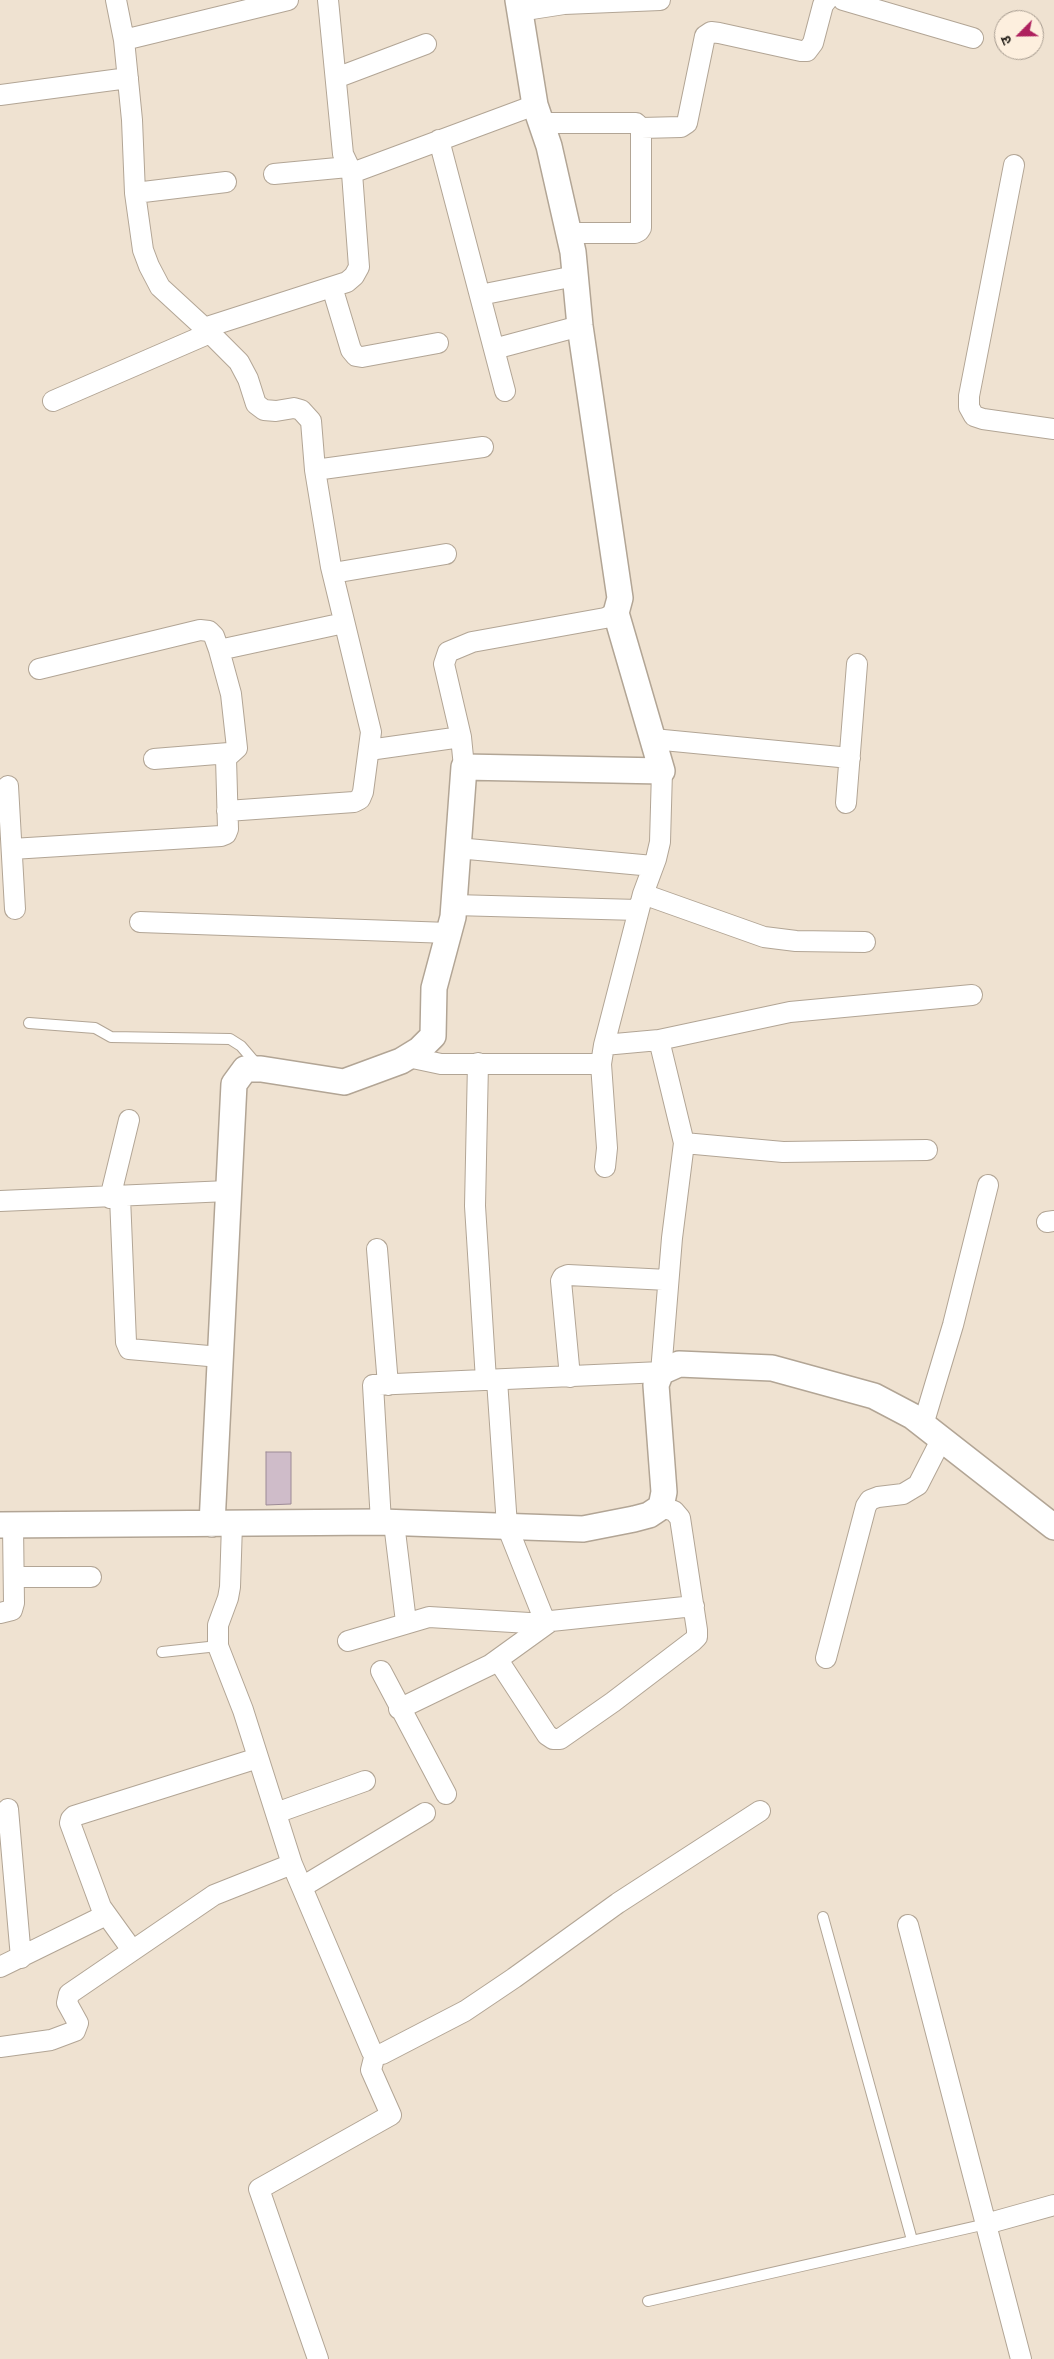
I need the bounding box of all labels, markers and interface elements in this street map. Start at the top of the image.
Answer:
north arrow [994,10,1044,60]
text: उ [997,34,1015,47]

